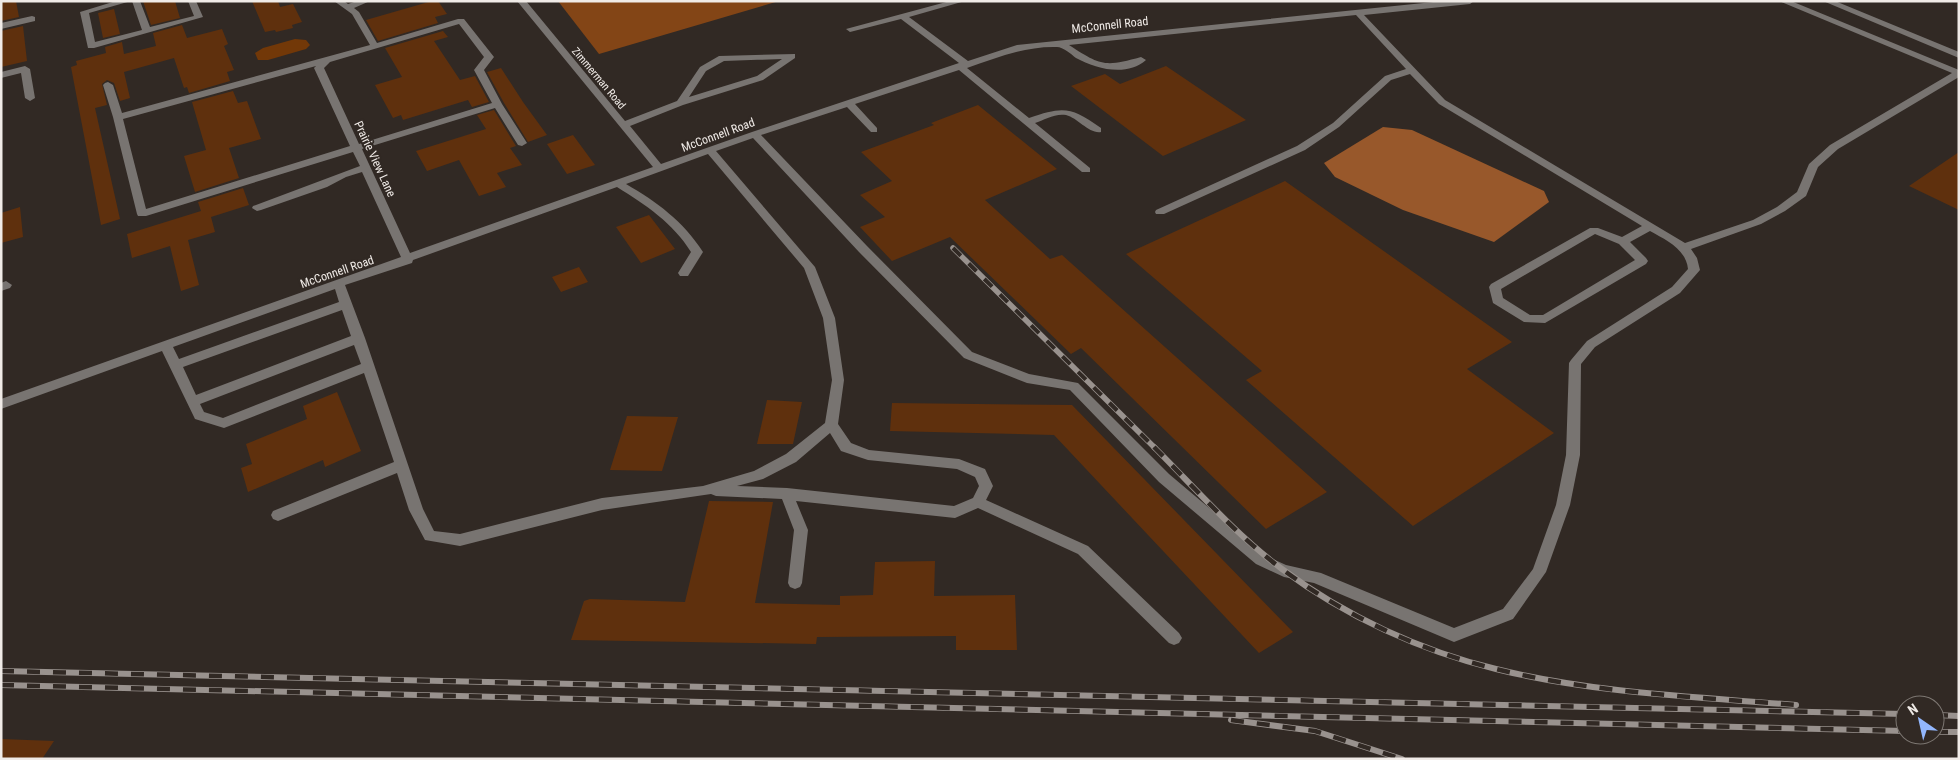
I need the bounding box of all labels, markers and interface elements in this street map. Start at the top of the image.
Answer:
street label: McConnell Road [1071,14,1149,36]
street label: Zimmerman Road [569,45,628,112]
street label: McConnell Road [679,115,757,155]
street label: Prairie View Lane [351,119,399,199]
street label: McConnell Road [298,253,376,291]
north arrow [1895,695,1945,745]
text: N [1905,700,1921,718]

